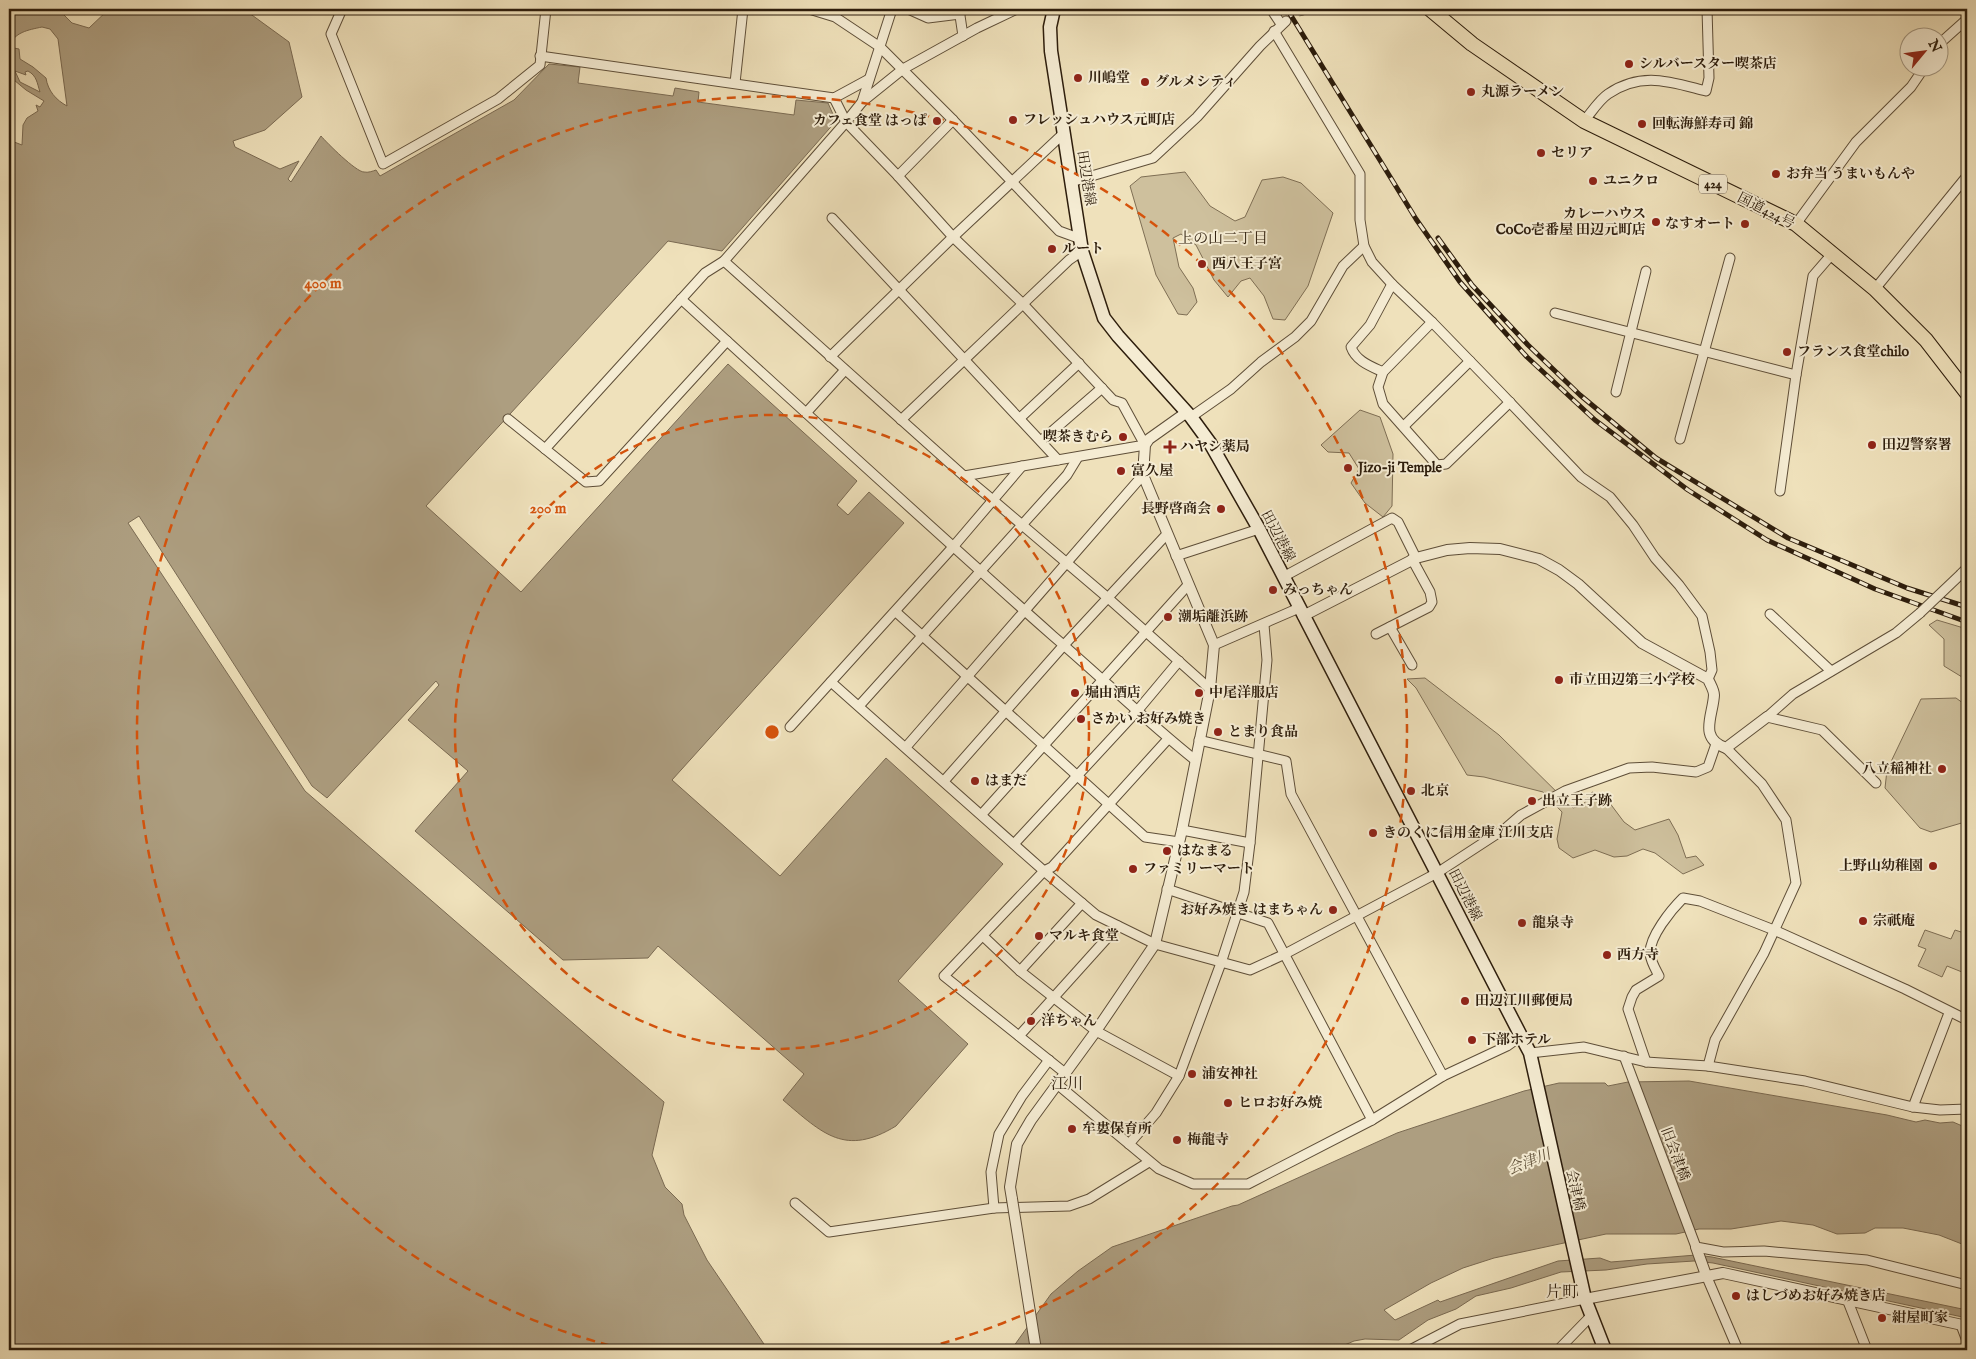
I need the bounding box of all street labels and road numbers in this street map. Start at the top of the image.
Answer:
street label: 田辺港線 [1073,149,1099,207]
road number: 424 [1699,174,1727,193]
street label: 国道424号 [1734,189,1798,233]
street label: 田辺港線 [1257,507,1299,565]
street label: 田辺港線 [1444,866,1486,924]
street label: 旧会津橋 [1657,1125,1693,1183]
street label: 会津橋 [1562,1168,1588,1212]

